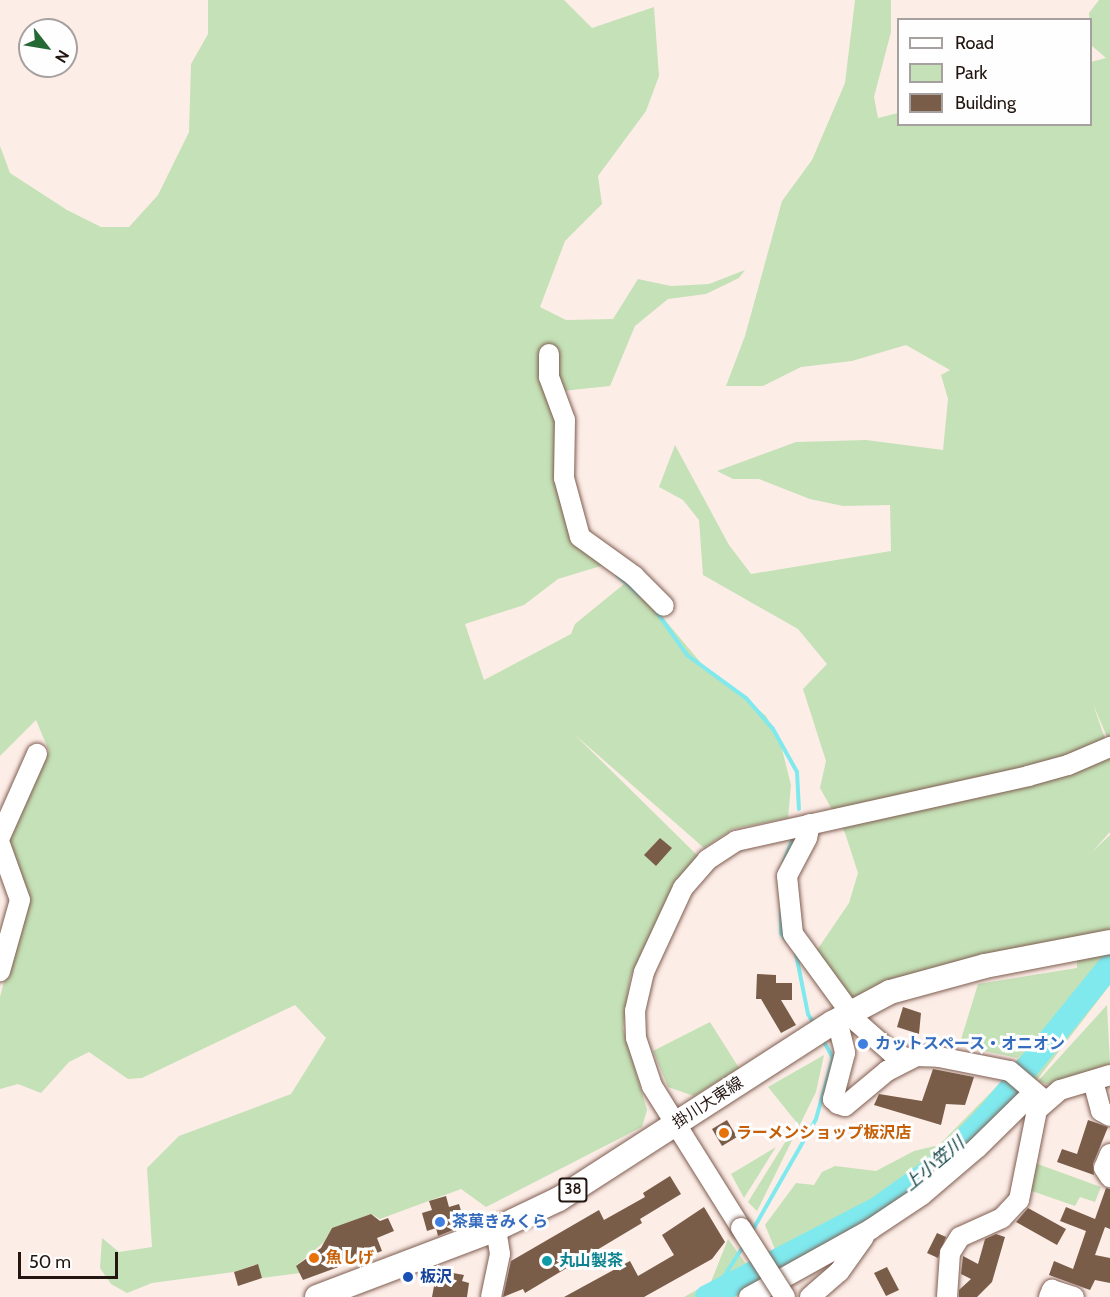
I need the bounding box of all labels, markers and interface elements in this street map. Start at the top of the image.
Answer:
north arrow [18,18,78,78]
legend [897,18,1092,126]
text: Road [955,32,994,54]
text: N [51,47,73,66]
text: Park [955,62,987,84]
text: Building [955,92,1016,114]
place label: カットスペース・オニオン [875,1034,1067,1054]
marker: カットスペース・オニオン [856,1037,870,1051]
street label: 掛川大東線 [669,1073,747,1133]
place label: ラーメンショップ板沢店 [736,1123,912,1143]
marker: ラーメンショップ板沢店 [717,1126,731,1140]
water label: 上小笠川 [899,1133,969,1195]
road number: 38 [558,1178,588,1202]
place label: 茶菓きみくら [452,1212,548,1232]
marker: 茶菓きみくら [433,1215,447,1229]
scale bar [21,1240,122,1278]
place label: 魚しげ [326,1248,374,1268]
text: 50 m [29,1251,71,1273]
marker: 魚しげ [307,1251,321,1265]
place label: 丸山製茶 [559,1251,623,1271]
marker: 丸山製茶 [540,1254,554,1268]
place label: 板沢 [420,1267,452,1287]
marker: 板沢 [401,1270,415,1284]

